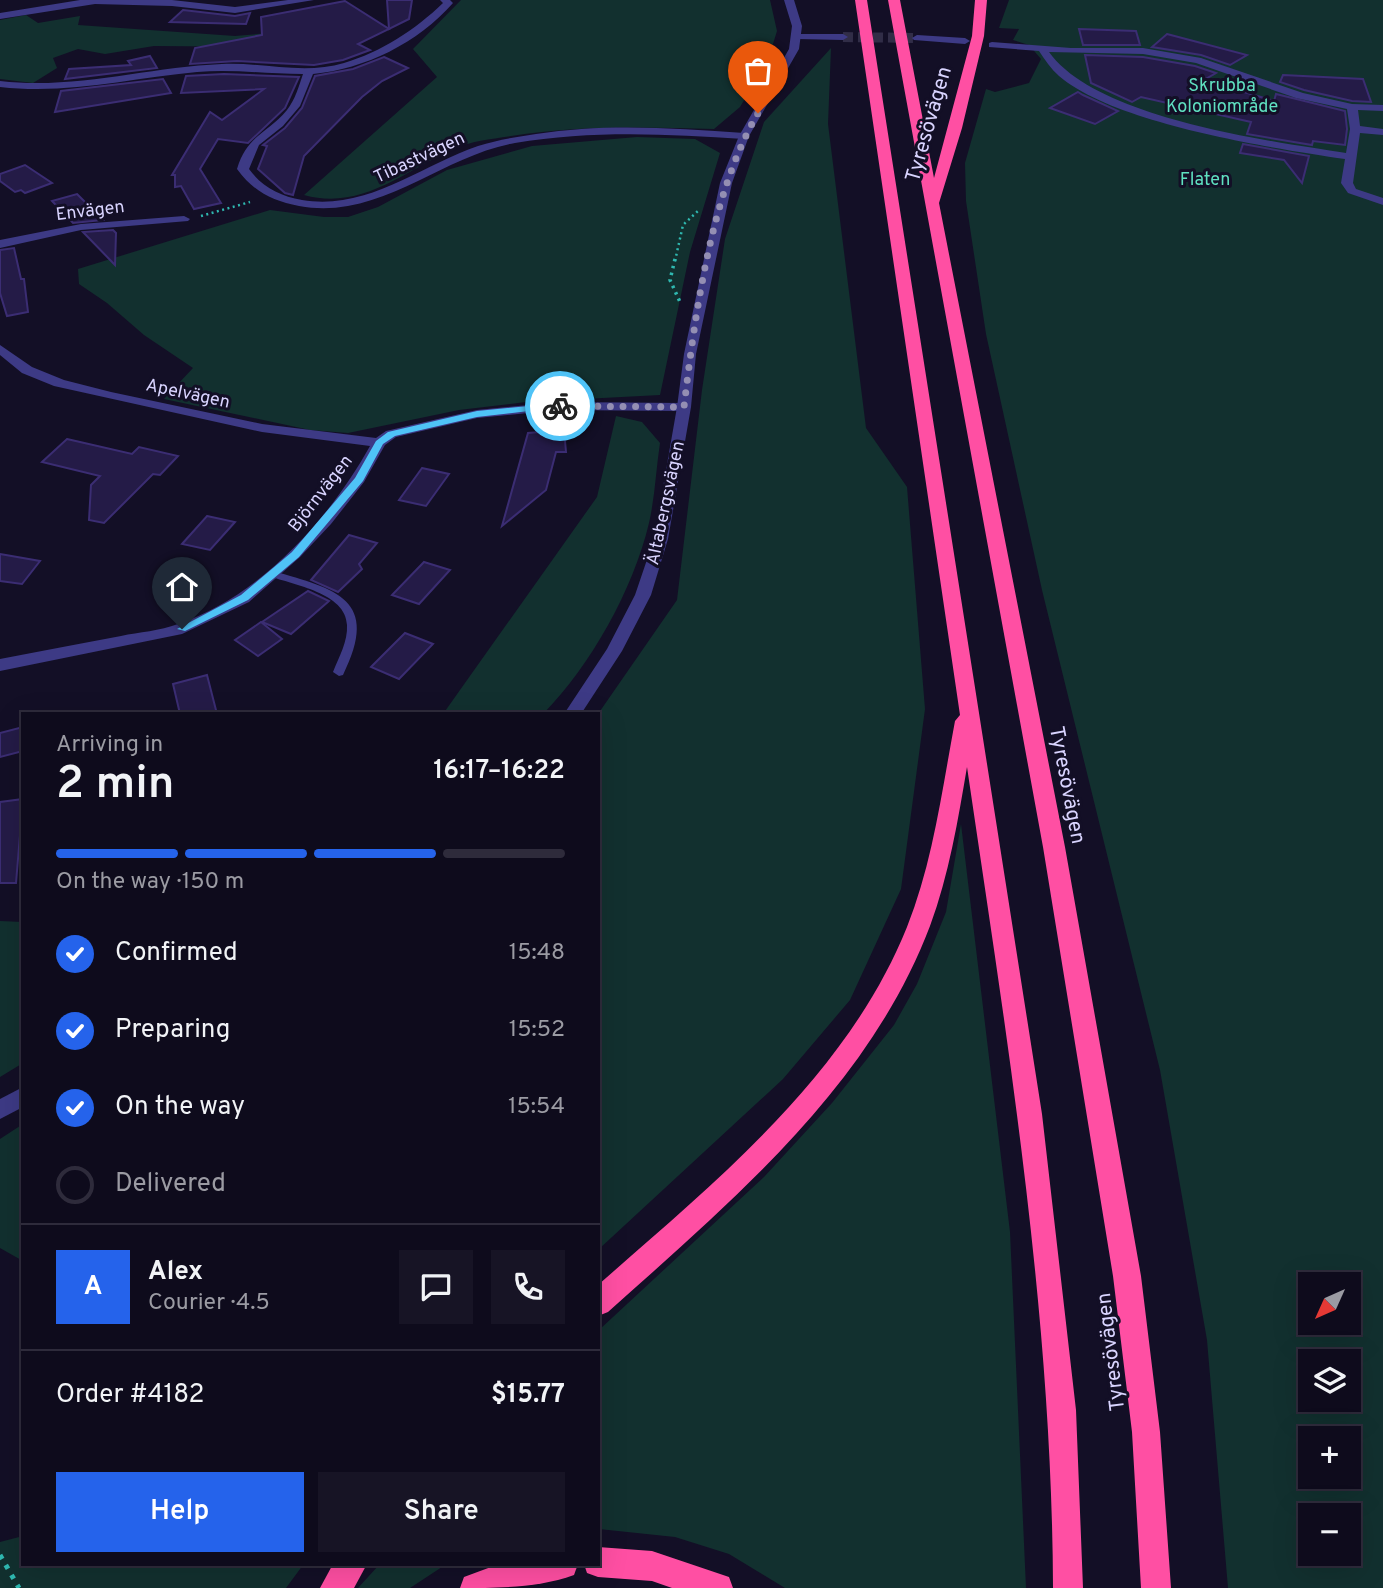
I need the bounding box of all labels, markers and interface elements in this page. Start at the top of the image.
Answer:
pin [728,41,788,113]
icon: bag [739,52,777,90]
street label: Tyresövägen [900,63,959,185]
park label: Skrubba Koloniområde [1166,75,1278,119]
street label: Tibastvägen [370,127,469,189]
park label: Flaten [1180,169,1230,192]
street label: Envägen [54,196,126,227]
courier [525,371,595,441]
street label: Apelvägen [144,374,232,415]
icon: bike [541,387,579,425]
street label: Ältabergsvägen [640,439,691,568]
street label: Björnvägen [284,451,359,537]
pin [152,557,212,629]
icon: home [163,568,201,606]
street label: Tyresövägen [1042,724,1091,846]
text: Arriving in [56,731,163,760]
text: 16:17–16:22 [433,755,565,788]
text: 2 min [56,756,175,815]
text: On the way · 150 m [56,868,244,897]
icon: check [56,935,94,973]
text: Confirmed [115,937,238,970]
text: 15:48 [509,939,565,968]
icon: check [56,1012,94,1050]
text: Preparing [115,1014,230,1047]
text: 15:52 [509,1016,565,1045]
icon: check [56,1089,94,1127]
text: On the way [115,1091,245,1124]
text: 15:54 [508,1093,565,1122]
text: Delivered [115,1168,226,1201]
button: chat [399,1250,473,1324]
button: phone [491,1250,565,1324]
text: Alex [148,1256,203,1289]
text: A [84,1271,102,1304]
north arrow [1298,1272,1362,1335]
map controls [1298,1272,1361,1566]
text: Courier · 4.5 [148,1289,270,1318]
street label: Tyresövägen [1091,1291,1132,1413]
button: layers [1298,1349,1361,1412]
text: Order #4182 [56,1379,205,1412]
text: $15.77 [491,1379,565,1412]
button: + [1298,1426,1361,1489]
button: Help [56,1472,304,1552]
button: Share [318,1472,565,1552]
button: − [1298,1503,1361,1566]

